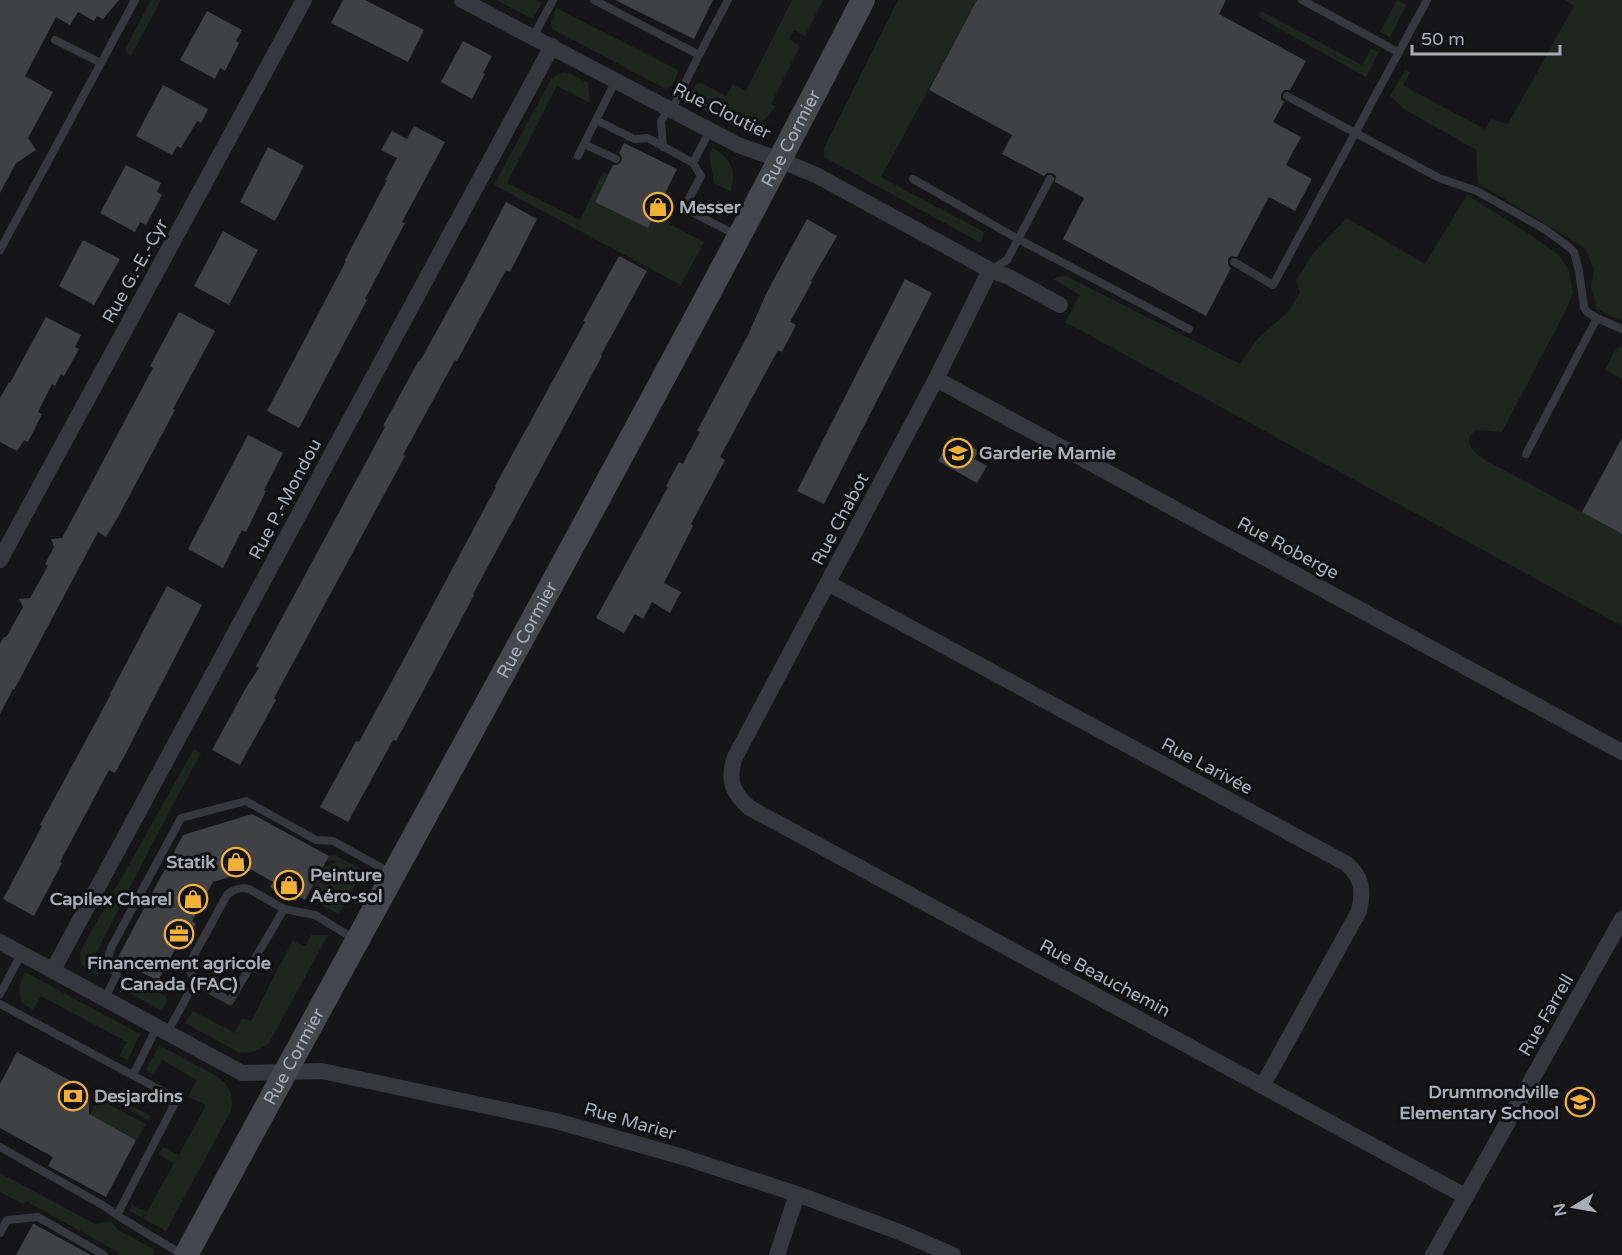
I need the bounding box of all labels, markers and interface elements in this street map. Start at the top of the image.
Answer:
scale bar [1412,18,1560,56]
text: 50 m [1421,28,1465,50]
street label: Rue Cloutier [670,78,775,144]
street label: Rue Cormier [756,86,826,191]
shop icon: Messer [642,191,674,223]
place label: Messer [679,196,742,218]
street label: Rue G.-E.-Cyr [97,215,173,327]
street label: Rue P.-Mondou [244,435,326,563]
school or university icon: Garderie Mamie [942,437,974,469]
place label: Garderie Mamie [979,442,1116,464]
street label: Rue Chabot [806,469,874,569]
street label: Rue Roberge [1233,512,1343,584]
street label: Rue Cormier [492,578,562,682]
street label: Rue Larivée [1158,733,1256,799]
shop icon: Statik [220,846,252,878]
place label: Statik [166,851,215,873]
place label: Peinture Aéro-sol [310,864,382,907]
shop icon: Peinture Aéro-sol [273,869,305,901]
shop icon: Capilex Charel [177,883,209,915]
place label: Capilex Charel [50,888,172,910]
office icon: Financement agricole Canada (FAC) [163,918,195,950]
street label: Rue Beauchemin [1036,934,1174,1022]
place label: Financement agricole Canada (FAC) [87,952,271,995]
street label: Rue Farrell [1514,970,1578,1060]
street label: Rue Cormier [259,1004,329,1109]
bank icon: Desjardins [57,1080,89,1112]
place label: Drummondville Elementary School [1399,1081,1559,1124]
place label: Desjardins [94,1085,183,1107]
school or university icon: Drummondville Elementary School [1564,1086,1596,1118]
street label: Rue Marier [581,1097,679,1145]
north arrow [1544,1177,1604,1237]
text: N [1549,1201,1571,1218]

